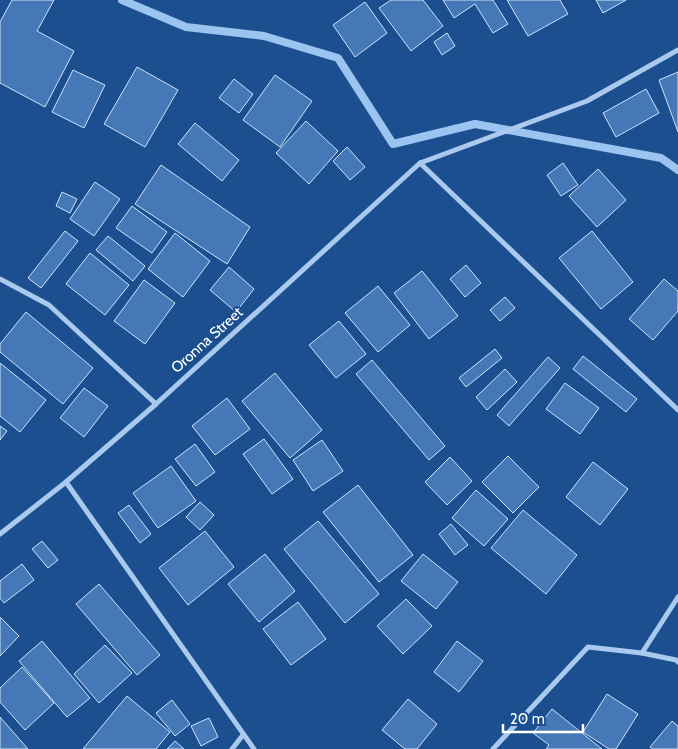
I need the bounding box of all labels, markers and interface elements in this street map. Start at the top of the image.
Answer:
street label: Oronna Street [167,303,247,377]
scale bar [503,702,583,734]
text: 20 m [510,710,545,728]

